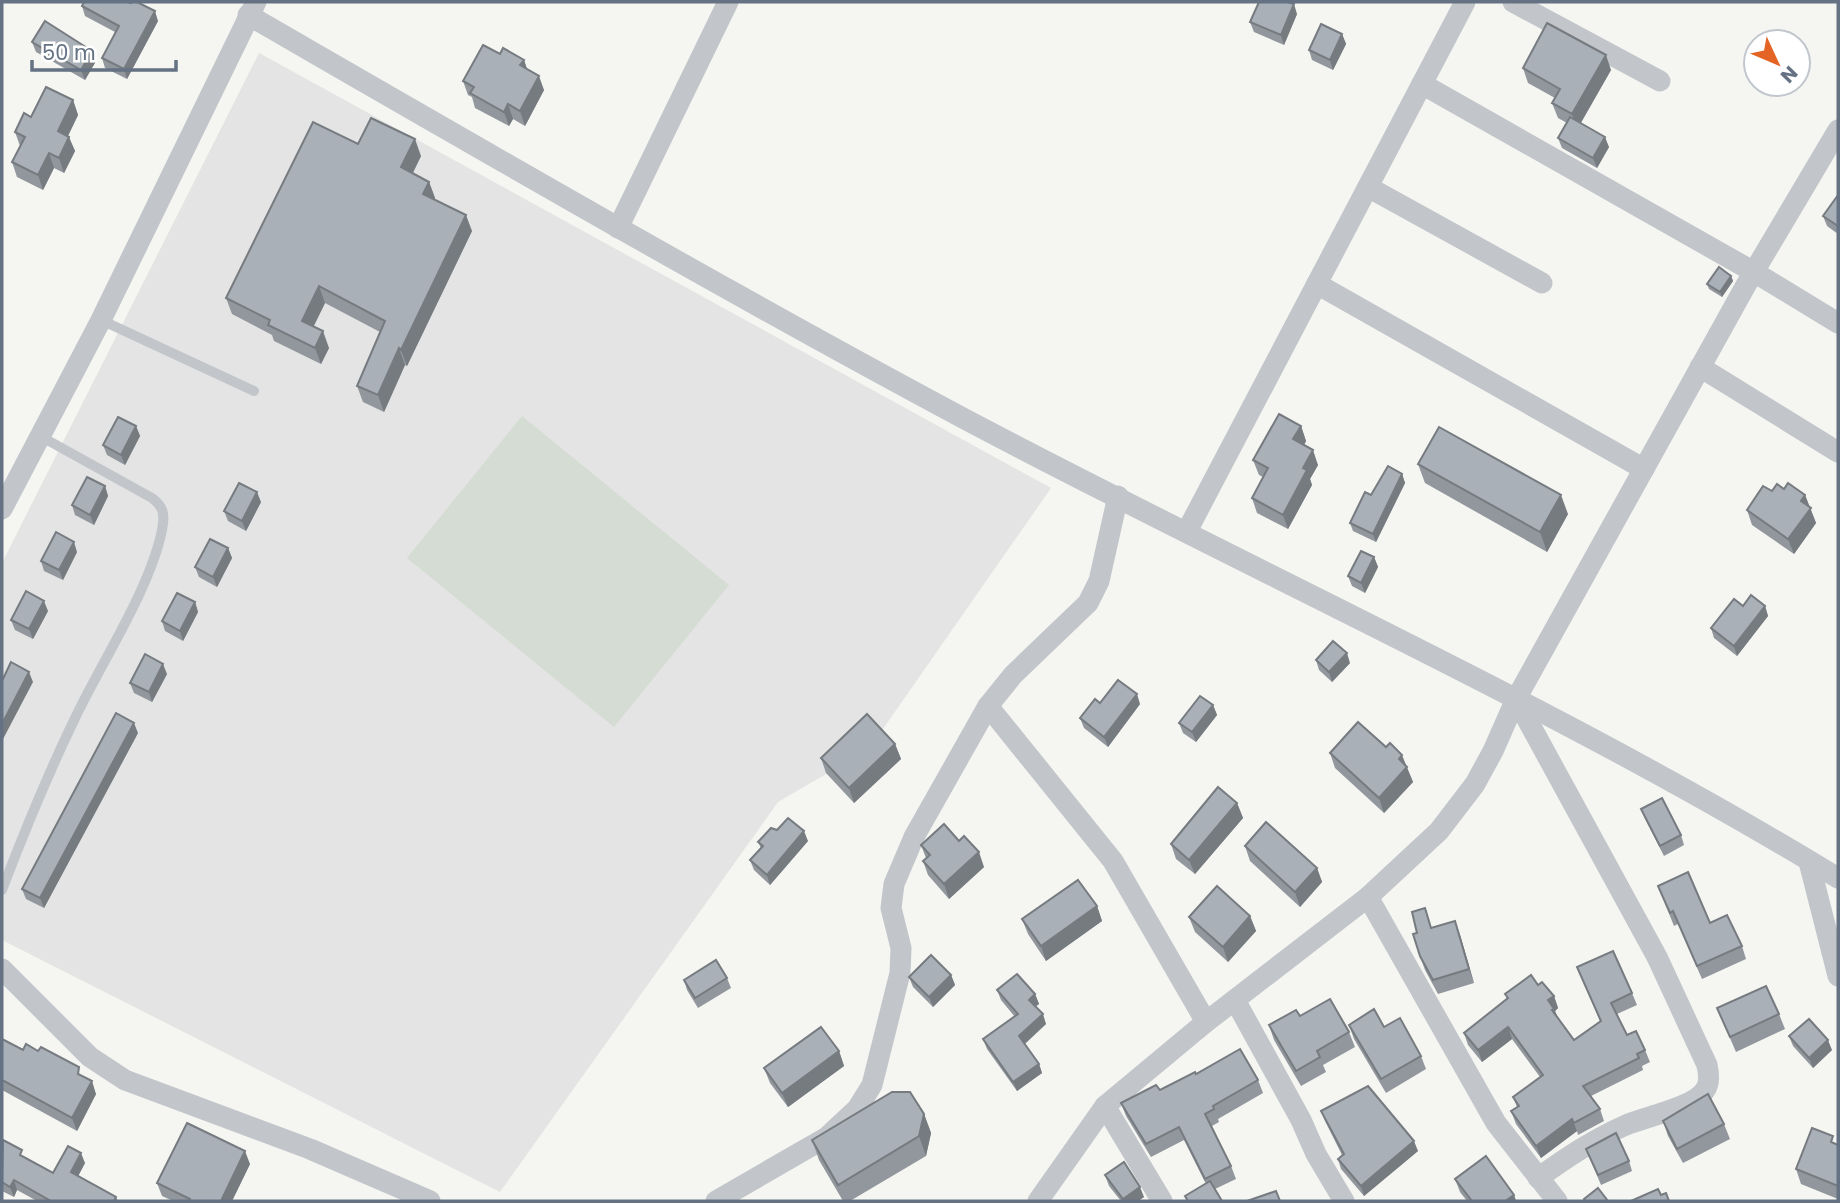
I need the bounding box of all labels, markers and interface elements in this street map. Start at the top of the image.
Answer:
scale bar [32,28,175,72]
north arrow [1742,28,1812,98]
text: 50 m [42,38,96,67]
text: N [1774,60,1804,89]

